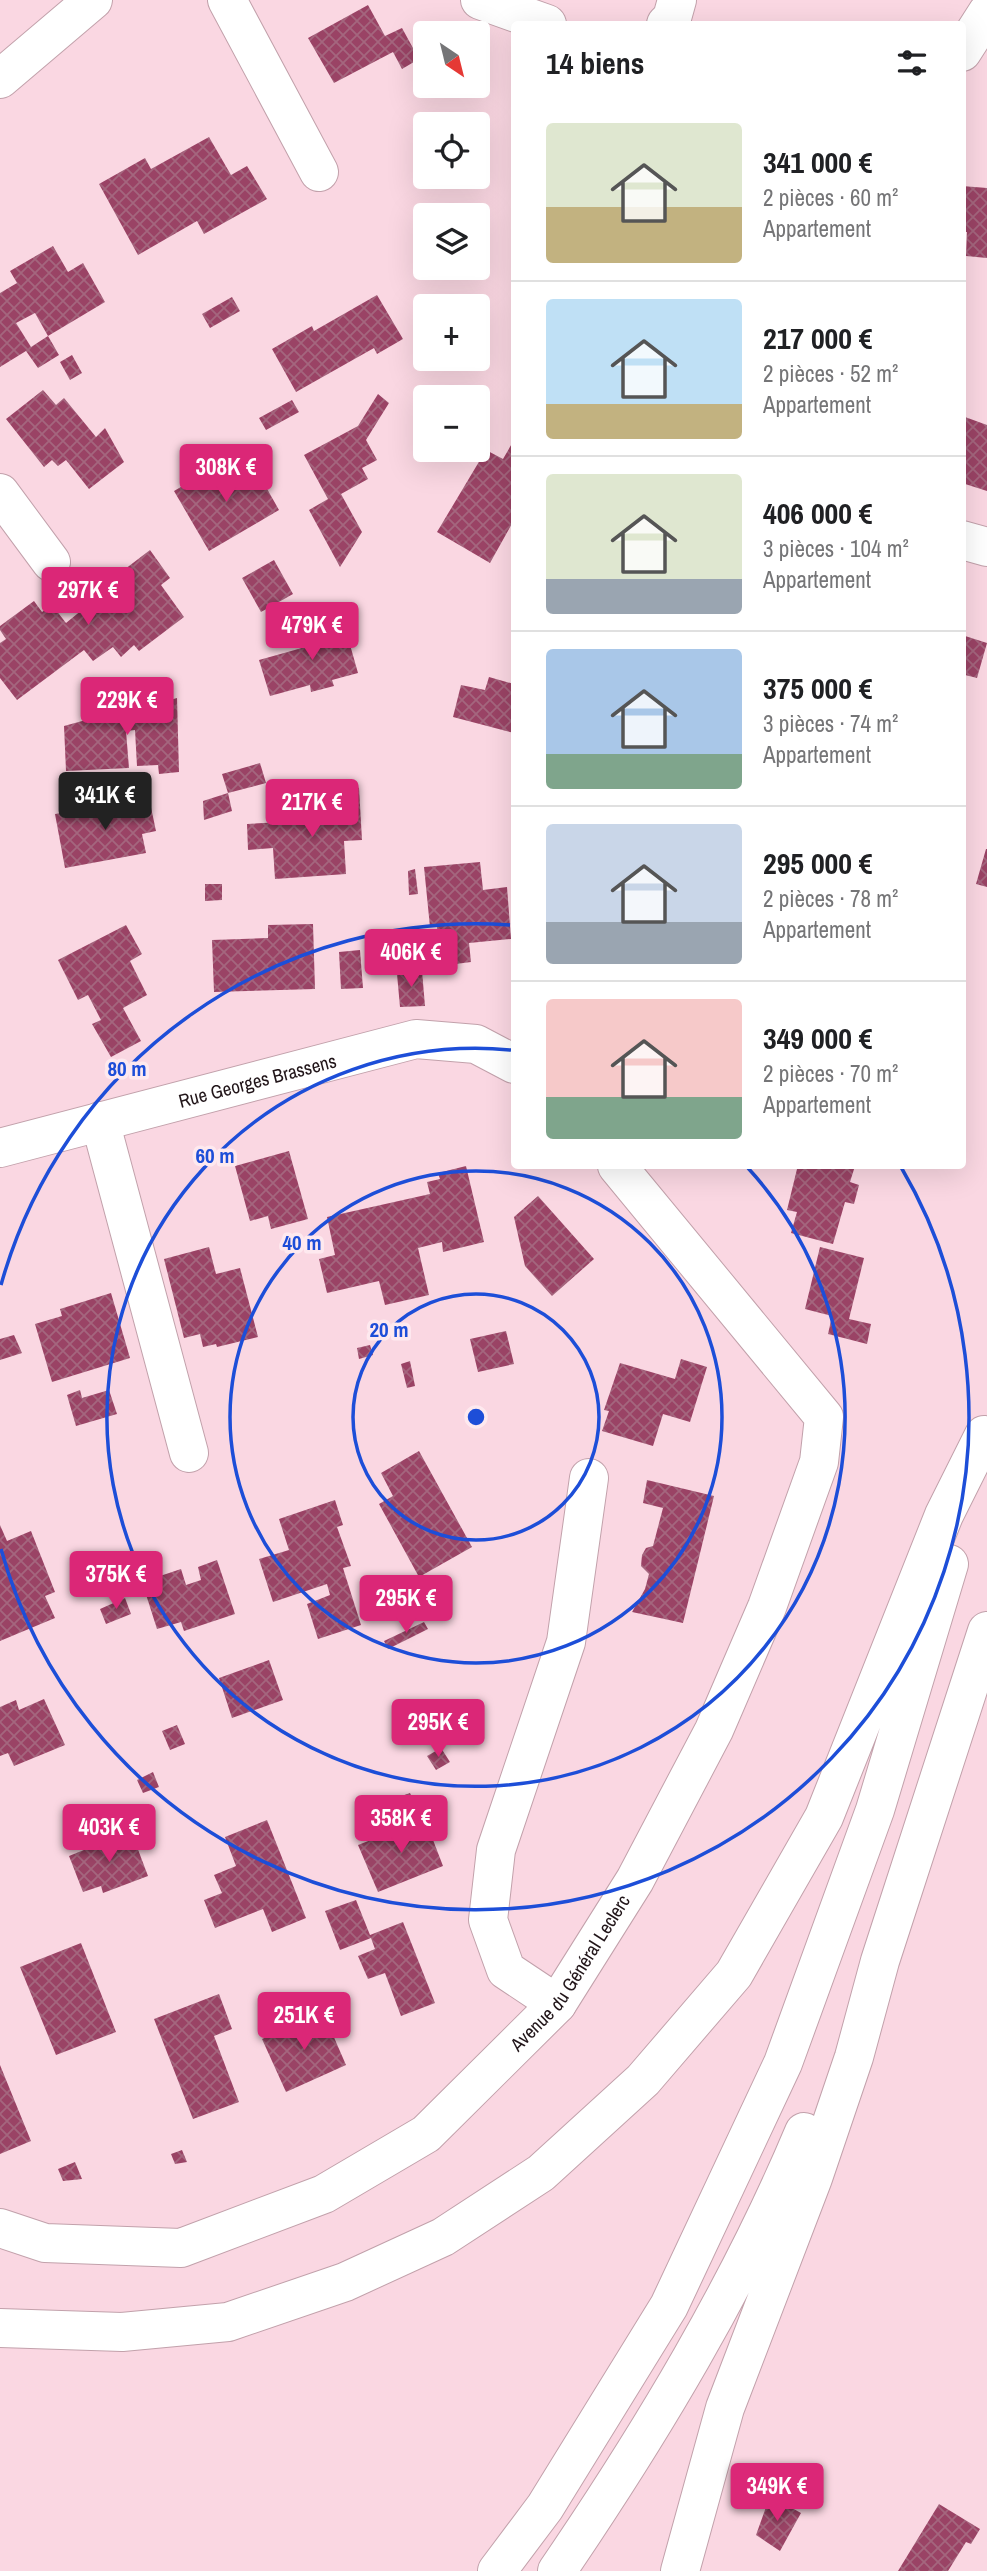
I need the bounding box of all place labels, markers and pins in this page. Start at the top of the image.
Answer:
pin: 308K € [169,444,283,504]
pin: 297K € [31,568,145,627]
pin: 479K € [255,602,369,662]
pin: 229K € [70,678,184,737]
pin: 341K € [48,772,162,832]
pin: 217K € [255,780,369,839]
pin: 406K € [354,930,468,989]
centre of rings [464,1405,488,1429]
pin: 375K € [59,1552,173,1611]
pin: 295K € [349,1576,463,1635]
pin: 295K € [381,1700,495,1759]
pin: 358K € [344,1796,458,1855]
pin: 403K € [52,1804,166,1864]
pin: 251K € [247,1993,361,2052]
pin: 349K € [720,2464,834,2523]

